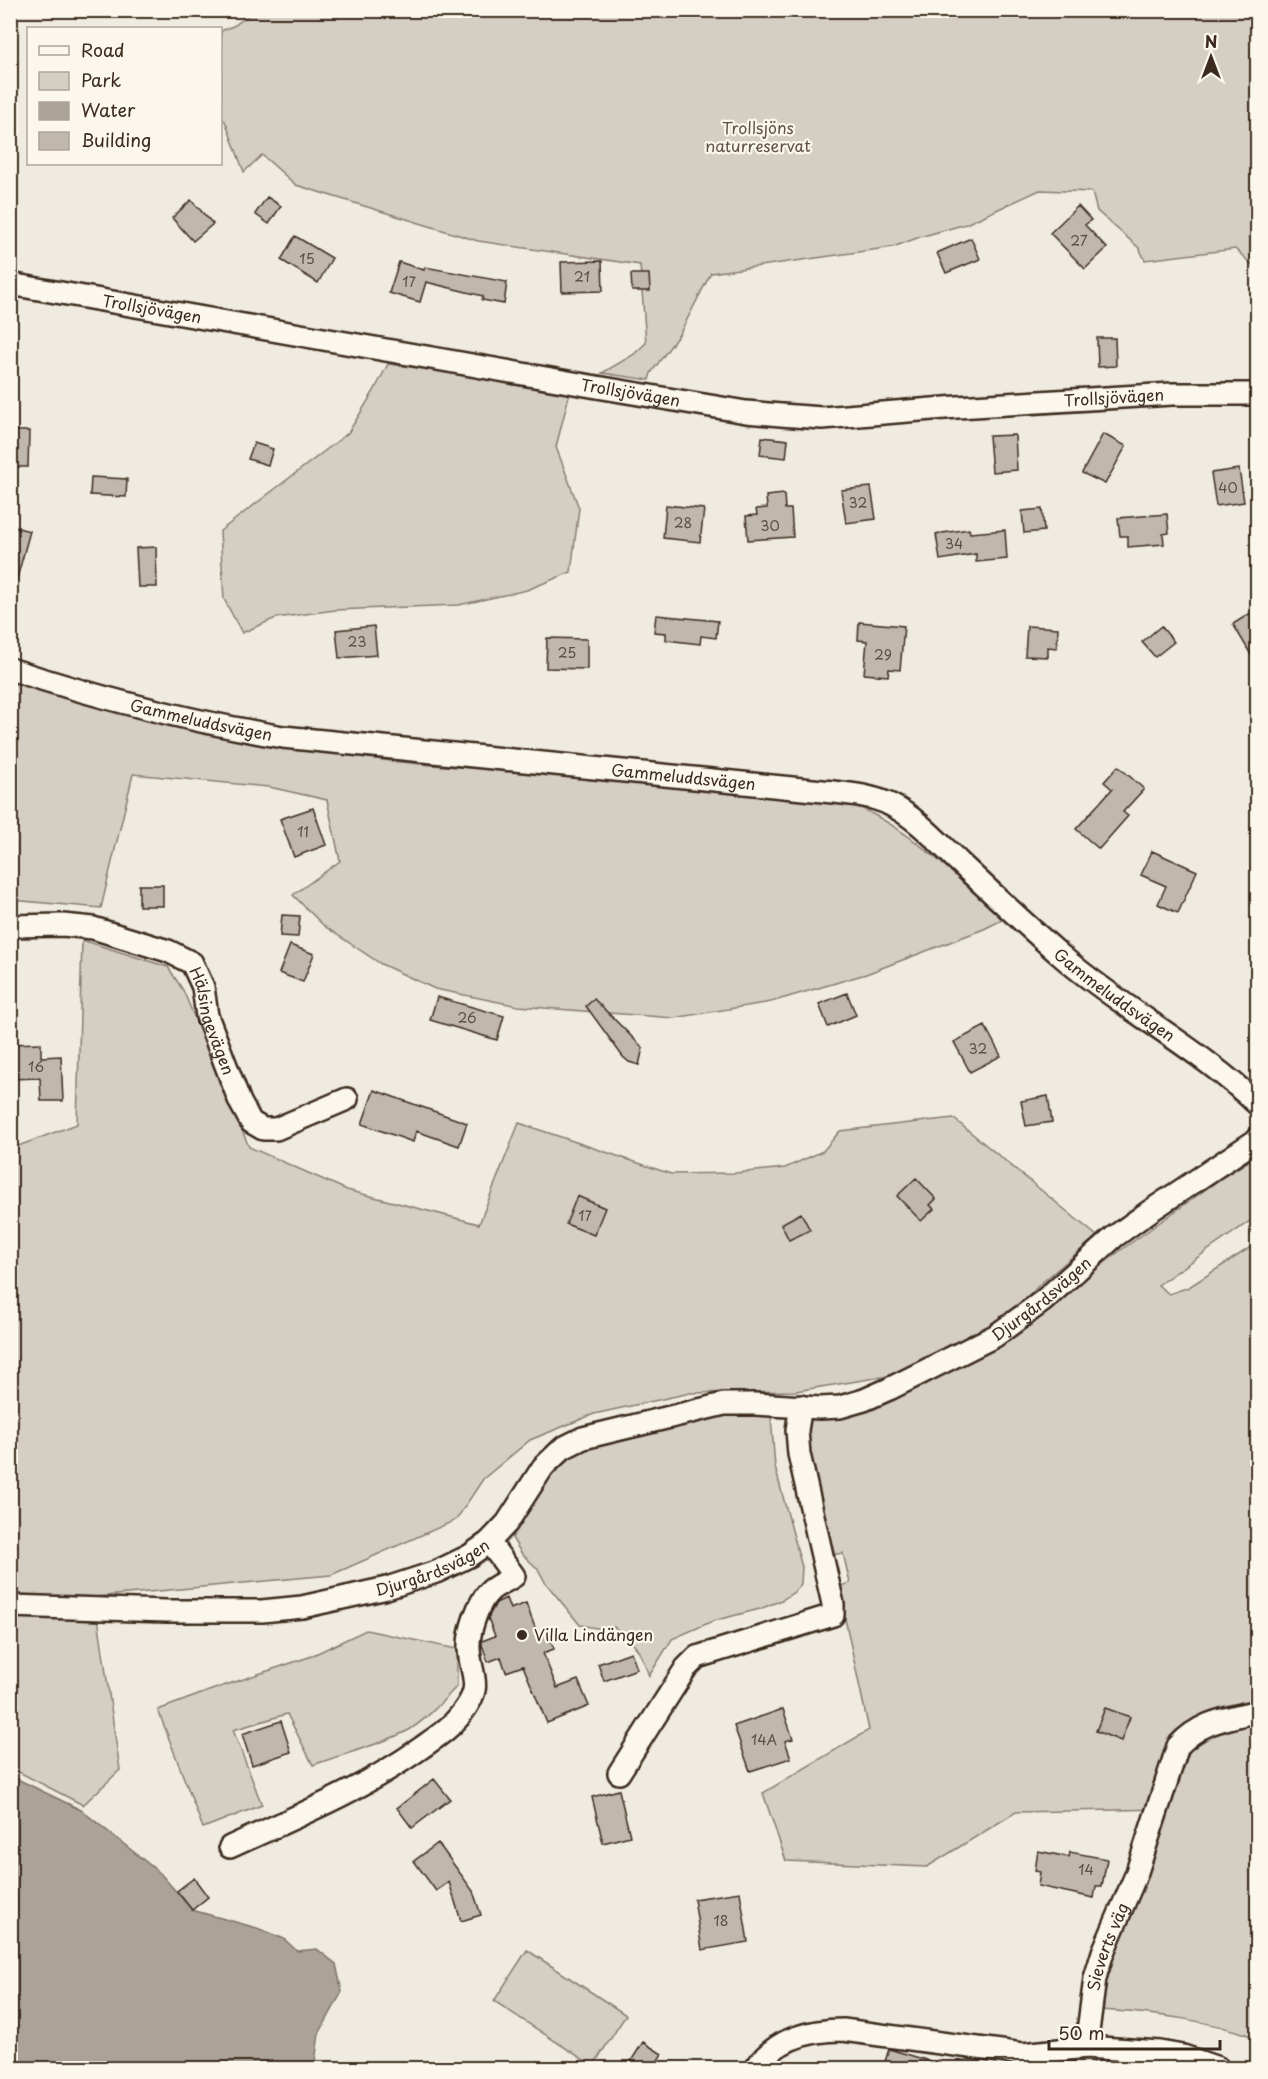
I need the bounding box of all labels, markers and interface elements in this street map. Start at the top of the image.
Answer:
legend [27,27,222,165]
north arrow [1181,27,1241,87]
text: N [1205,29,1217,53]
text: Road [81,36,125,63]
text: Park [81,66,121,93]
text: Water [81,96,136,123]
park label: Trollsjöns naturreservat [705,115,811,157]
text: Building [81,126,151,153]
house number: 27 [1070,230,1088,251]
house number: 15 [299,248,315,269]
house number: 21 [574,266,590,287]
house number: 17 [402,271,416,292]
street label: Trollsjövägen [101,287,203,328]
street label: Trollsjövägen [579,371,682,412]
street label: Trollsjövägen [1063,382,1165,412]
house number: 40 [1218,477,1238,498]
house number: 32 [849,492,867,513]
house number: 28 [674,512,692,533]
house number: 30 [760,515,780,536]
house number: 34 [945,533,963,554]
house number: 23 [348,631,366,652]
house number: 25 [558,642,576,663]
house number: 29 [874,644,892,665]
street label: Gammeluddsvägen [128,692,274,746]
street label: Gammeluddsvägen [610,757,757,795]
house number: 11 [297,821,309,842]
street label: Gammeluddsvägen [1049,942,1180,1047]
street label: Hälsingevägen [184,962,241,1078]
house number: 26 [457,1007,477,1028]
house number: 32 [969,1038,987,1059]
house number: 16 [28,1056,44,1077]
house number: 17 [578,1205,592,1226]
street label: Djurgårdsvägen [986,1250,1096,1346]
street label: Djurgårdsvägen [373,1532,494,1601]
place label: Villa Lindängen [534,1622,653,1646]
marker: Villa Lindängen [515,1628,529,1642]
house number: 14A [751,1729,777,1750]
house number: 14 [1078,1859,1094,1880]
street label: Sieverts väg [1080,1899,1134,1992]
house number: 18 [713,1910,729,1931]
scale bar [1049,2013,1220,2051]
text: 50 m [1058,2019,1105,2046]

